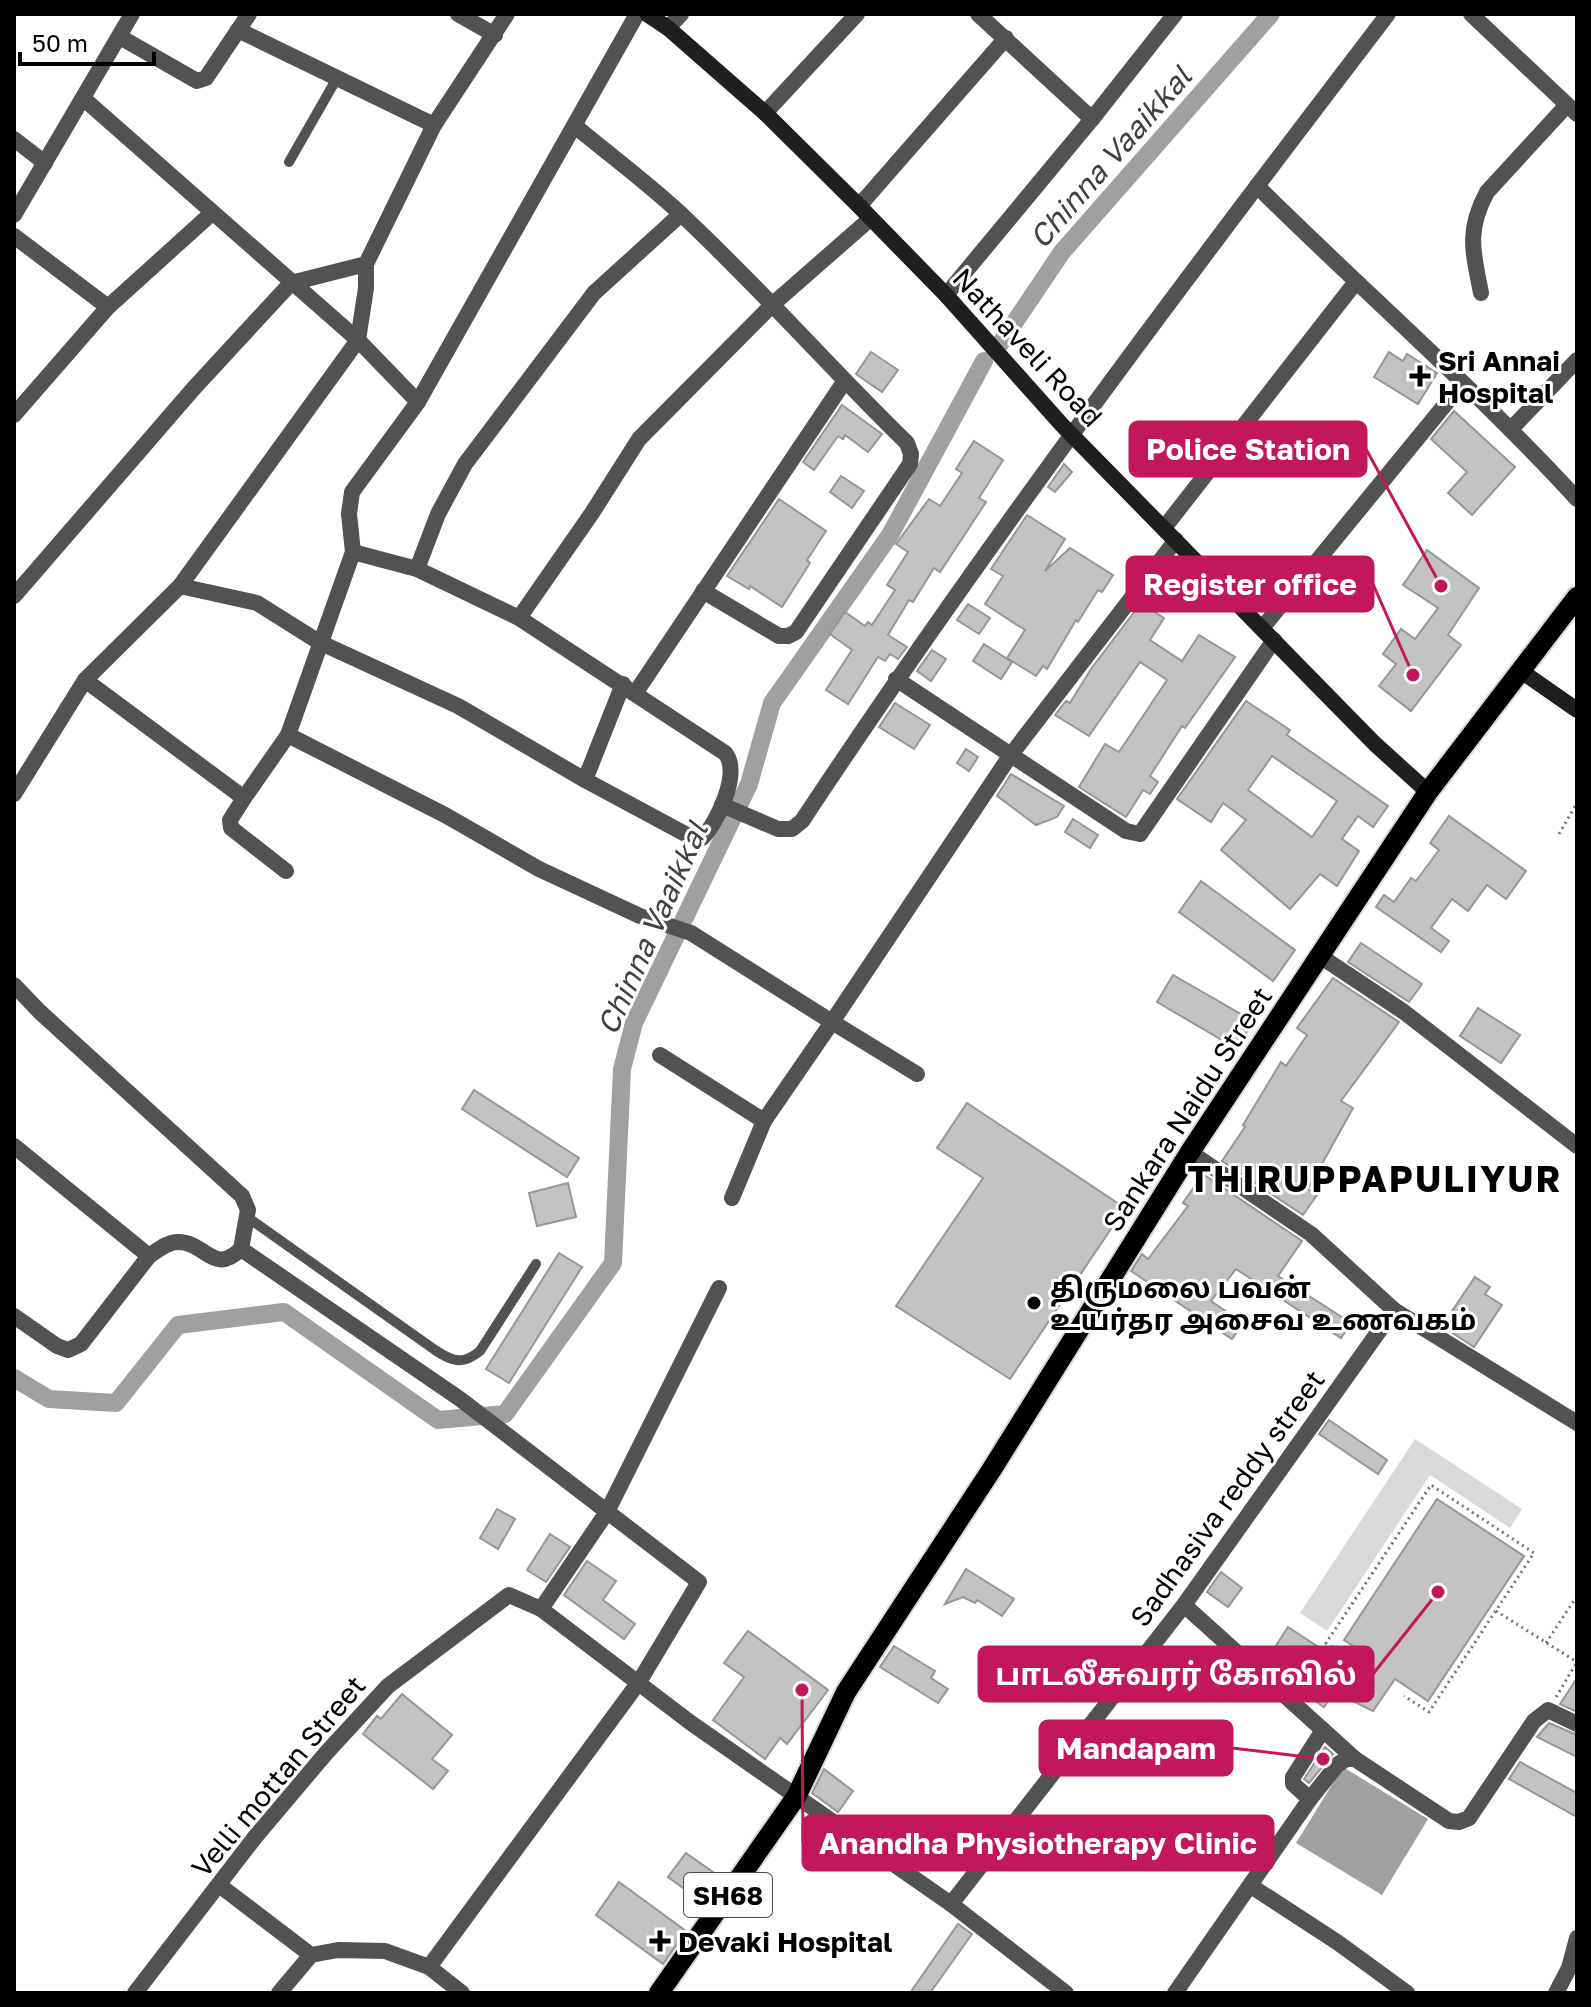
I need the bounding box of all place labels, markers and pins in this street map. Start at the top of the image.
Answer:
place label: Sri Annai Hospital [1438,344,1560,409]
marker: Sri Annai Hospital [1409,365,1431,387]
callout: Police Station [1130,422,1366,476]
callout: Register office [1127,557,1373,611]
place label: திருமலை பவன் உயர்தர அசைவ உணவகம் [1050,1271,1476,1339]
marker: திருமலை பவன் உயர்தர அசைவ உணவகம் [1025,1294,1043,1312]
callout: பாடலீசுவரர் கோவில் [979,1647,1373,1701]
callout: Mandapam [1040,1721,1232,1775]
callout: Anandha Physiotherapy Clinic [803,1816,1273,1870]
place label: Devaki Hospital [678,1925,892,1958]
marker: Devaki Hospital [649,1930,671,1952]

